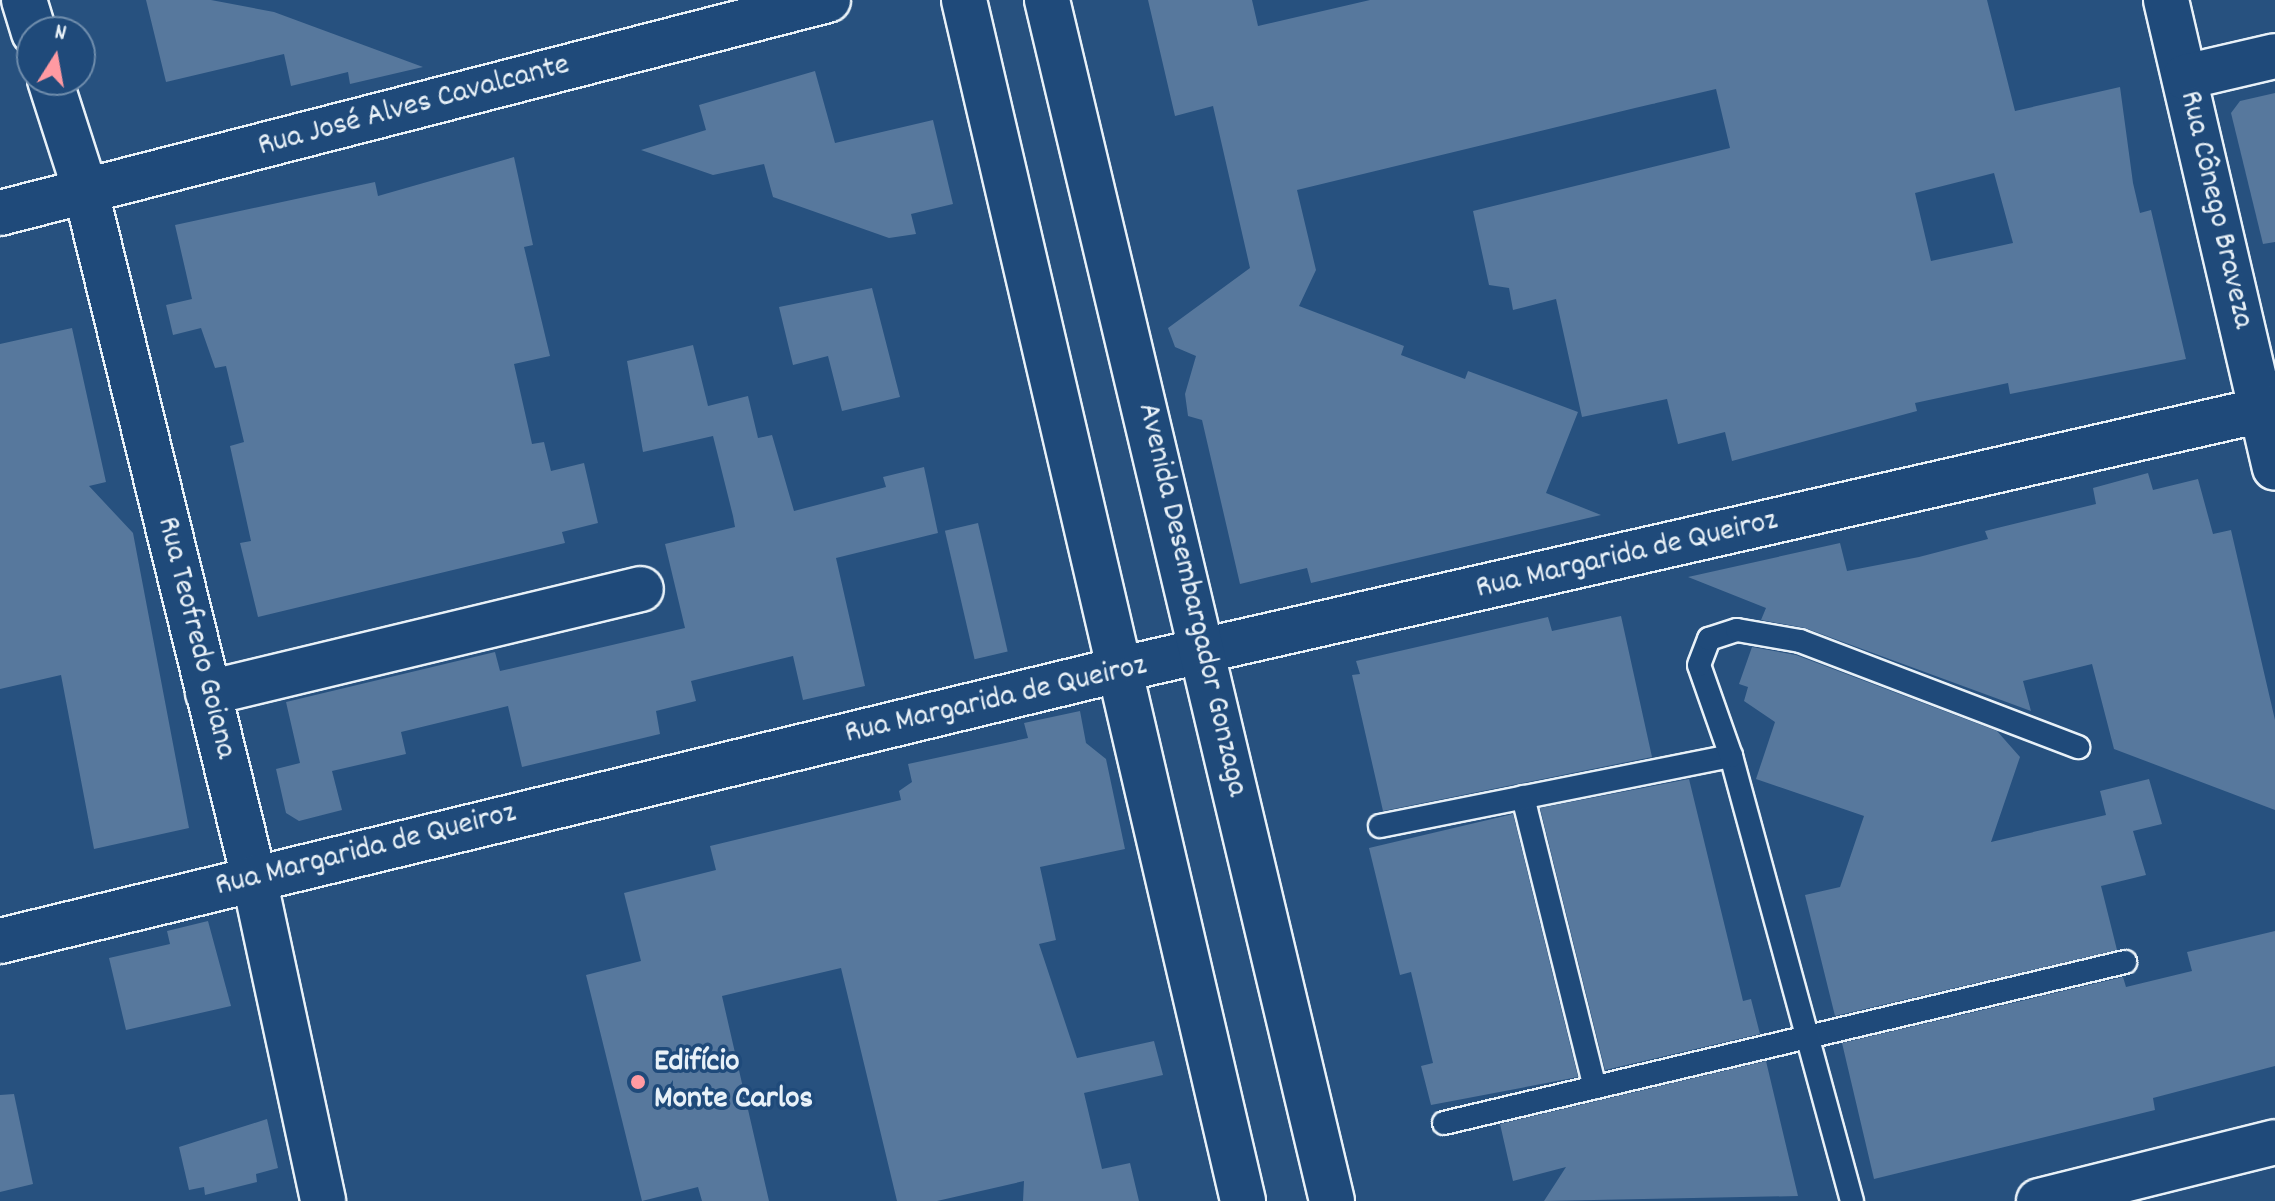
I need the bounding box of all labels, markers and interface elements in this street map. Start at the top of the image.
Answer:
north arrow [16,16,96,96]
text: N [52,18,69,50]
street label: Rua José Alves Cavalcante [254,47,574,167]
street label: Rua Cônego Braveza [2169,87,2261,333]
street label: Avenida Desembargador Gonzaga [1127,400,1255,800]
street label: Rua Margarida de Queiroz [1472,503,1782,609]
street label: Rua Teofredo Goiana [146,513,244,763]
street label: Rua Margarida de Queiroz [841,648,1151,754]
street label: Rua Margarida de Queiroz [212,795,520,907]
place label: Edifício Monte Carlos [654,1045,813,1120]
marker: Edifício Monte Carlos [629,1073,647,1091]

